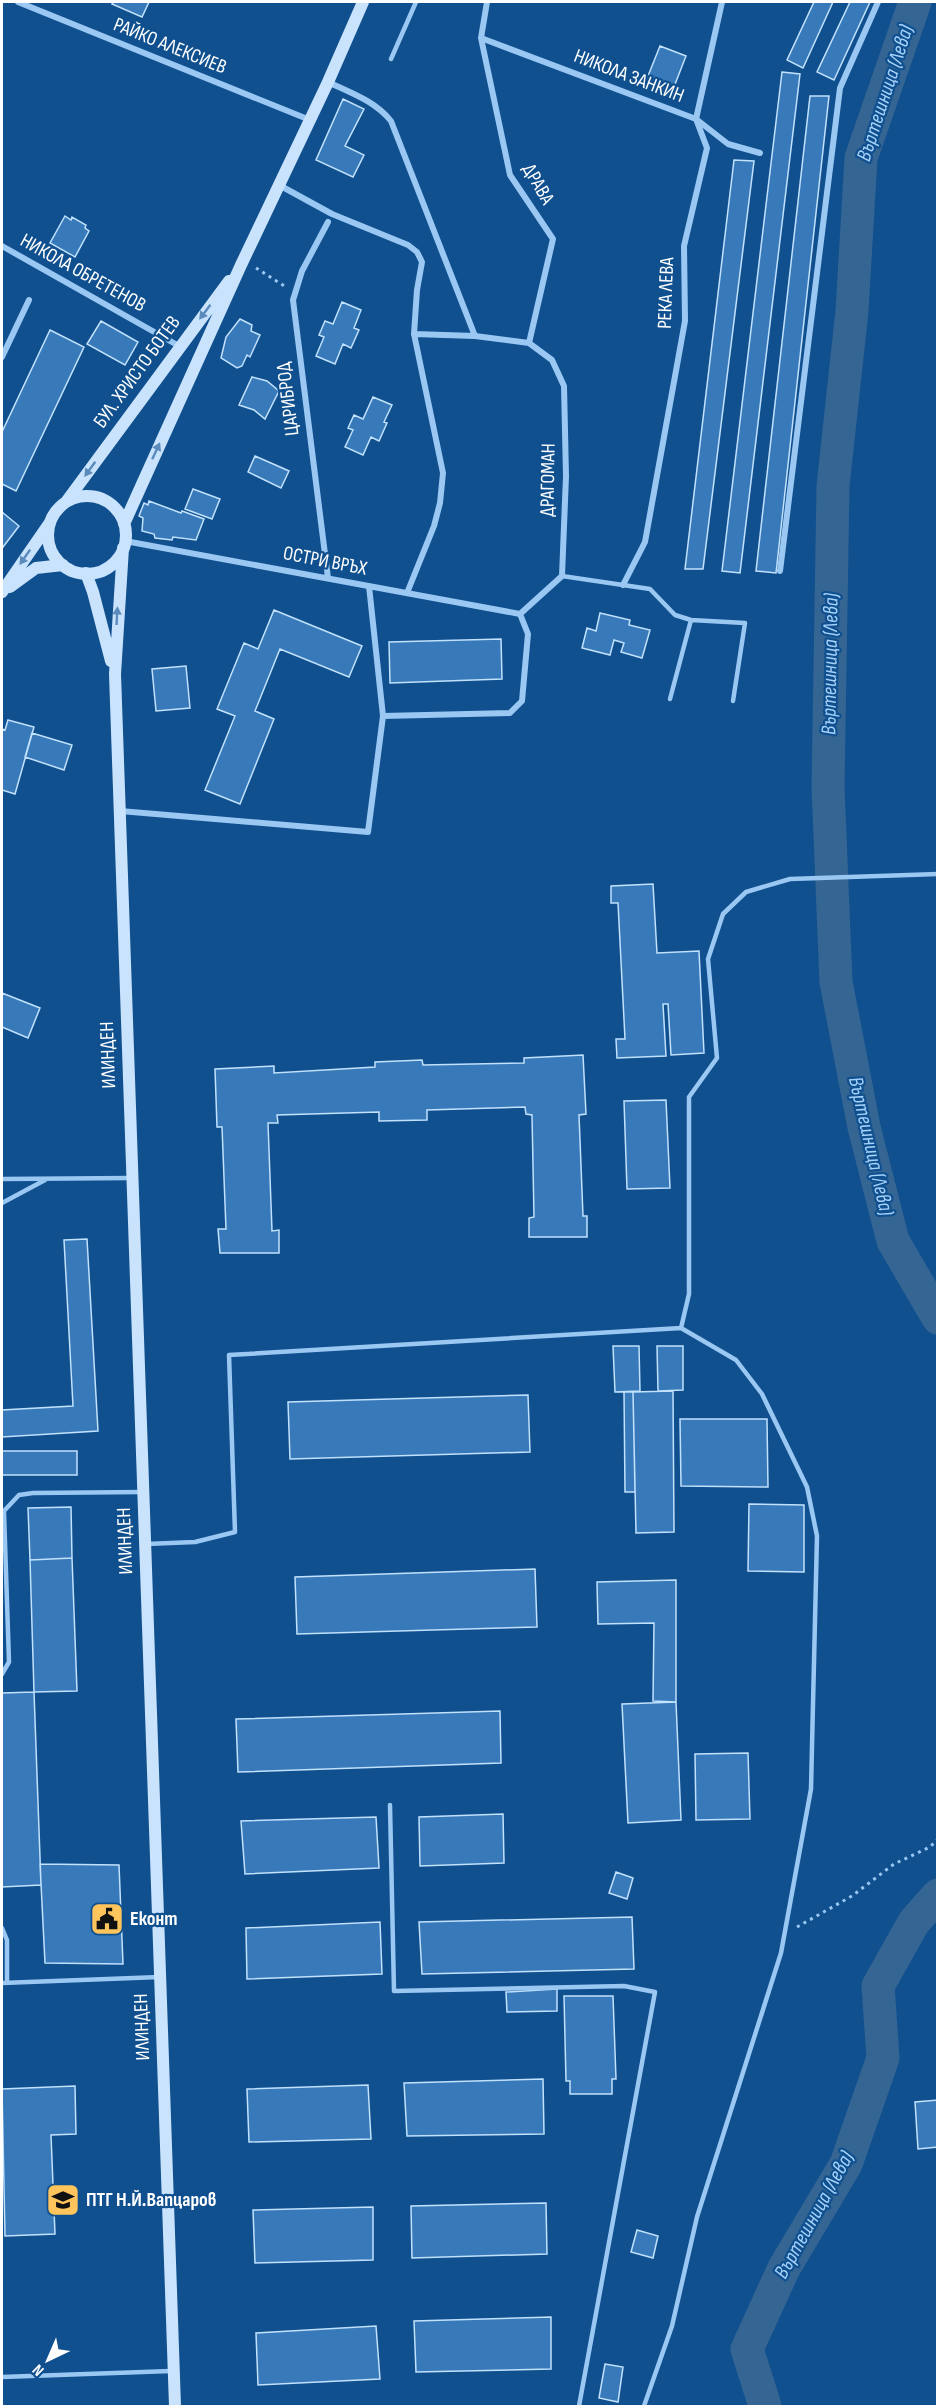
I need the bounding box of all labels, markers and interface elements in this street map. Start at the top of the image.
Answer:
street label: РАЙКО АЛЕКСИЕВ [110,12,230,80]
water label: Въртешница (Лева) [851,21,919,164]
street label: НИКОЛА ЗАНКИН [571,44,687,108]
street label: ДРАВА [517,159,559,209]
street label: НИКОЛА ОБРЕТЕНОВ [16,229,150,317]
street label: РЕКА ЛЕВА [653,256,679,329]
one-way arrow [199,304,212,320]
street label: БУЛ. ХРИСТО БОТЕВ [88,311,186,433]
street label: ЦАРИБРОД [272,360,304,437]
one-way arrow [152,443,161,460]
street label: ДРАГОМАН [535,443,561,517]
one-way arrow [84,461,96,477]
street label: ОСТРИ ВРЪХ [281,541,369,581]
one-way arrow [19,549,31,565]
water label: Въртешница (Лева) [816,592,844,735]
one-way arrow [113,606,122,625]
street label: ИЛИНДЕН [95,1021,121,1089]
water label: Въртешница (Лева) [843,1074,899,1218]
street label: ИЛИНДЕН [112,1507,138,1575]
public building icon: Еконт [89,1901,125,1937]
place label: Еконт [130,1907,178,1931]
street label: ИЛИНДЕН [129,1993,155,2061]
water label: Въртешница (Лева) [769,2147,860,2283]
school or university icon: ПТГ Н.Й.Вапцаров [45,2182,81,2218]
place label: ПТГ Н.Й.Вапцаров [86,2188,217,2212]
north arrow [18,2330,78,2390]
text: N [29,2360,48,2380]

